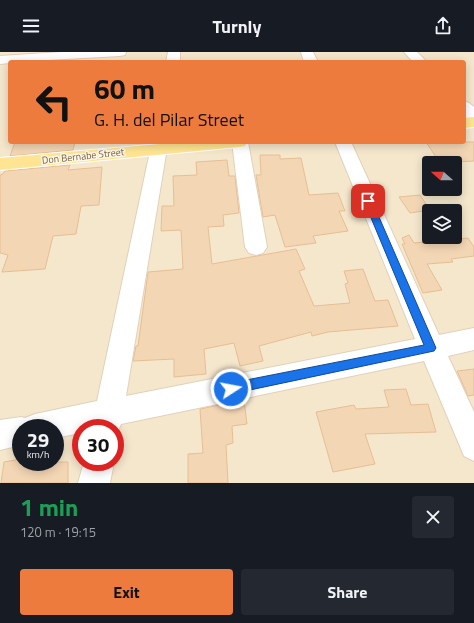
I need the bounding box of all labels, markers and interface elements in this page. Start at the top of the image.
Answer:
text: Turnly [213,13,261,40]
icon: menu [20,15,42,37]
icon: share [432,15,454,37]
text: 60 m [94,67,155,110]
icon: left [28,76,80,128]
text: G. H. del Pilar Street [94,106,244,133]
street label: Don Bernabe Street [41,144,125,168]
north arrow [422,156,462,196]
map controls [422,156,462,244]
pin [351,184,385,218]
icon: arrive [357,190,379,212]
button: layers [422,204,462,244]
position arrow [210,368,252,410]
speed limit sign: 30 [72,419,124,471]
text: 29 [27,424,49,455]
text: km/h [27,447,49,462]
text: 1 min [20,489,78,525]
button: close [412,496,454,538]
text: 120 m · 19:15 [20,522,96,542]
button: Exit [20,569,233,615]
button: Share [241,569,454,615]

